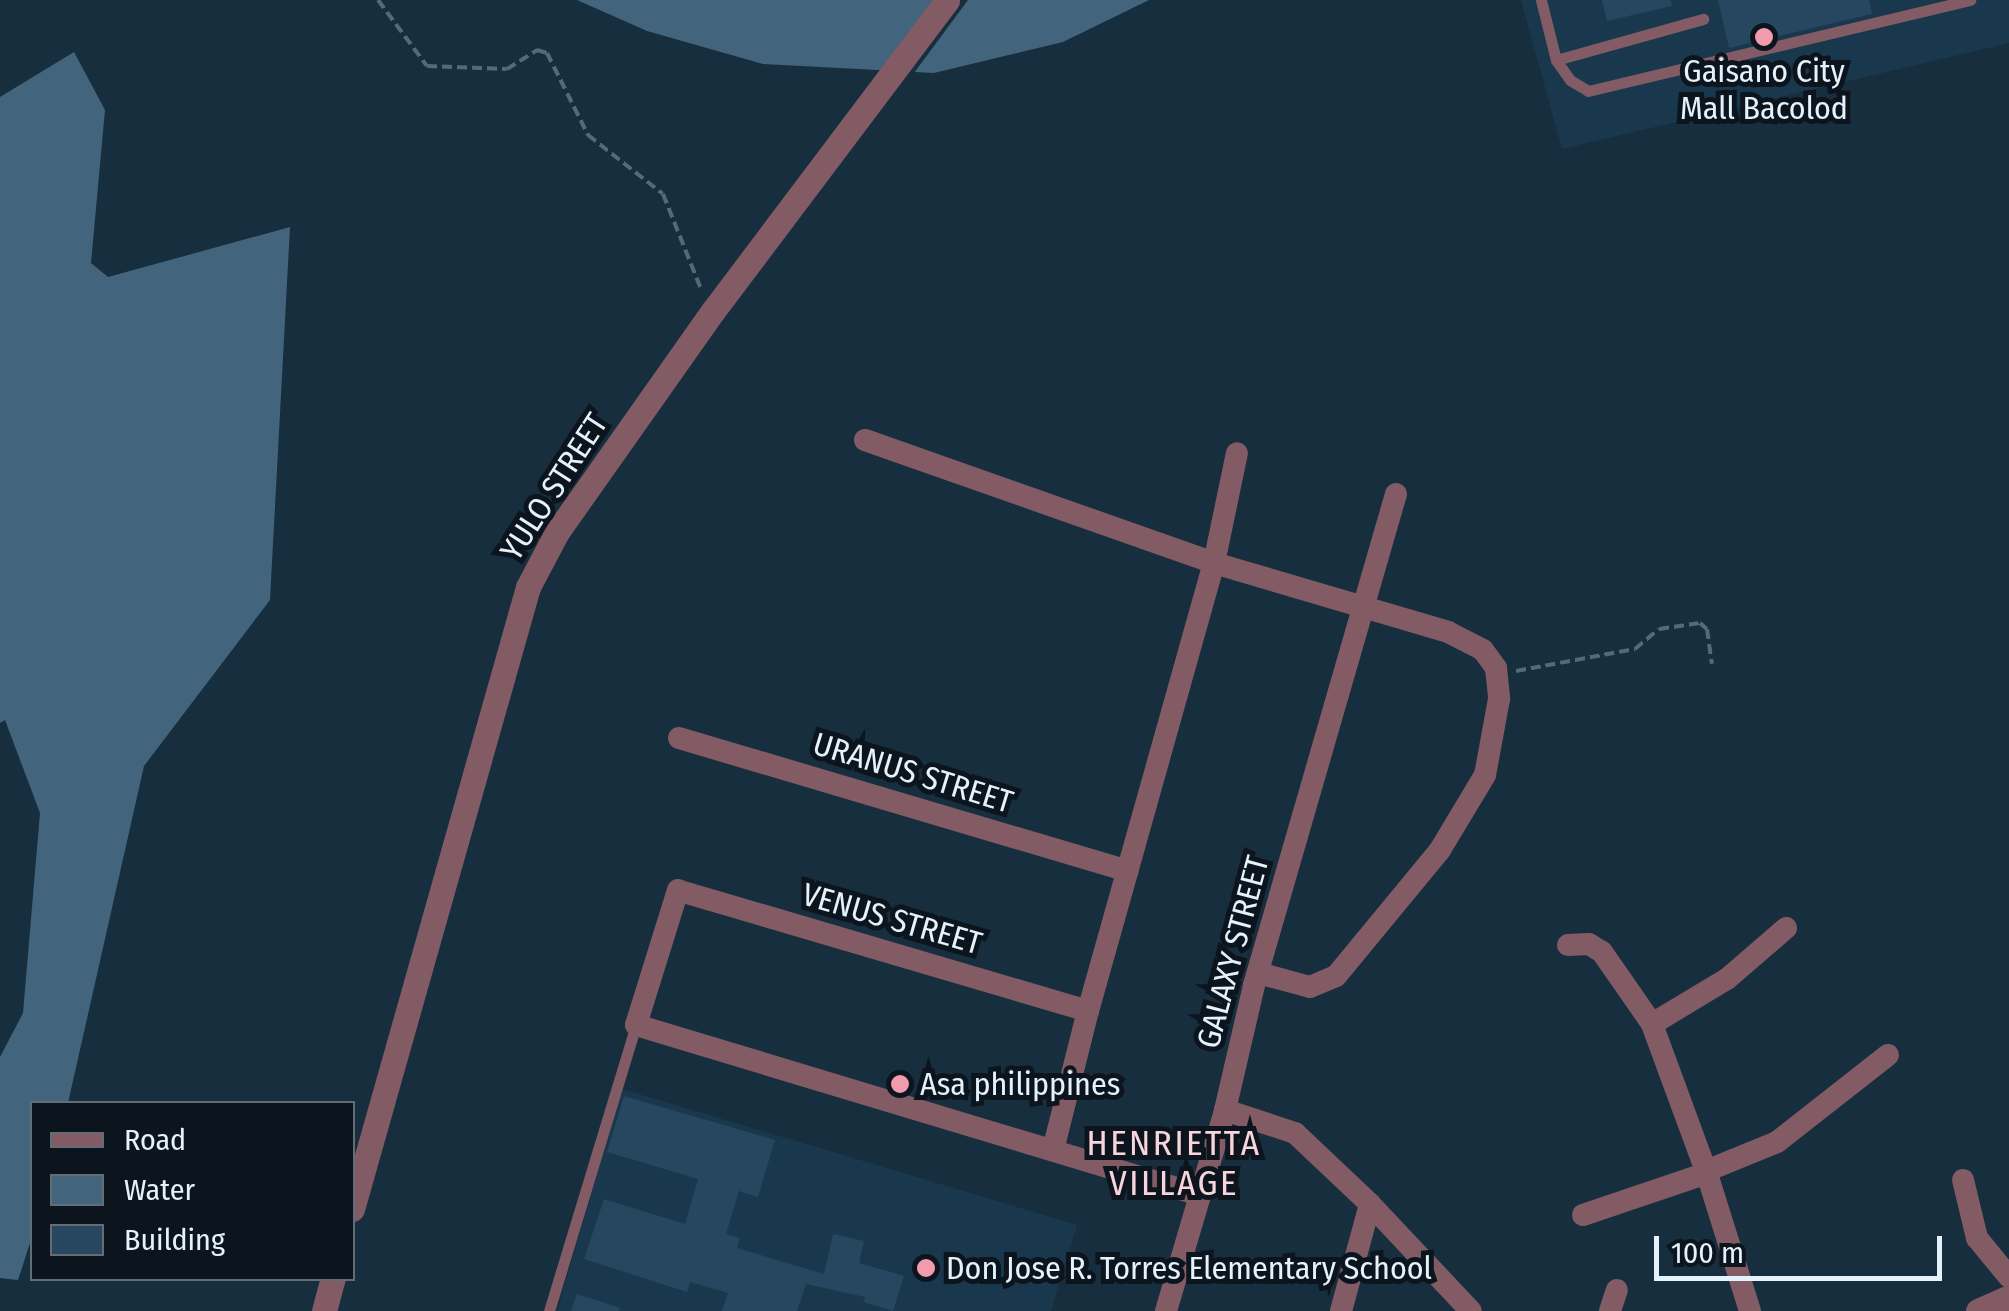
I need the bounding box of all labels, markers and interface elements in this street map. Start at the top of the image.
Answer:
marker: Gaisano City Mall Bacolod [1753,26,1775,48]
place label: Gaisano City Mall Bacolod [1680,53,1848,128]
street label: YULO STREET [492,406,616,568]
street label: URANUS STREET [809,724,1017,822]
street label: GALAXY STREET [1189,852,1277,1052]
street label: VENUS STREET [798,875,986,963]
place label: Asa philippines [920,1065,1120,1103]
marker: Asa philippines [889,1073,911,1095]
legend [30,1101,355,1281]
text: Road [124,1122,186,1158]
district label: HENRIETTA VILLAGE [1086,1122,1262,1204]
text: Water [124,1172,195,1208]
scale bar [1659,1216,1946,1278]
text: Building [124,1222,225,1258]
text: 100 m [1671,1235,1744,1271]
place label: Don Jose R. Torres Elementary School [946,1249,1432,1287]
marker: Don Jose R. Torres Elementary School [915,1257,937,1279]

